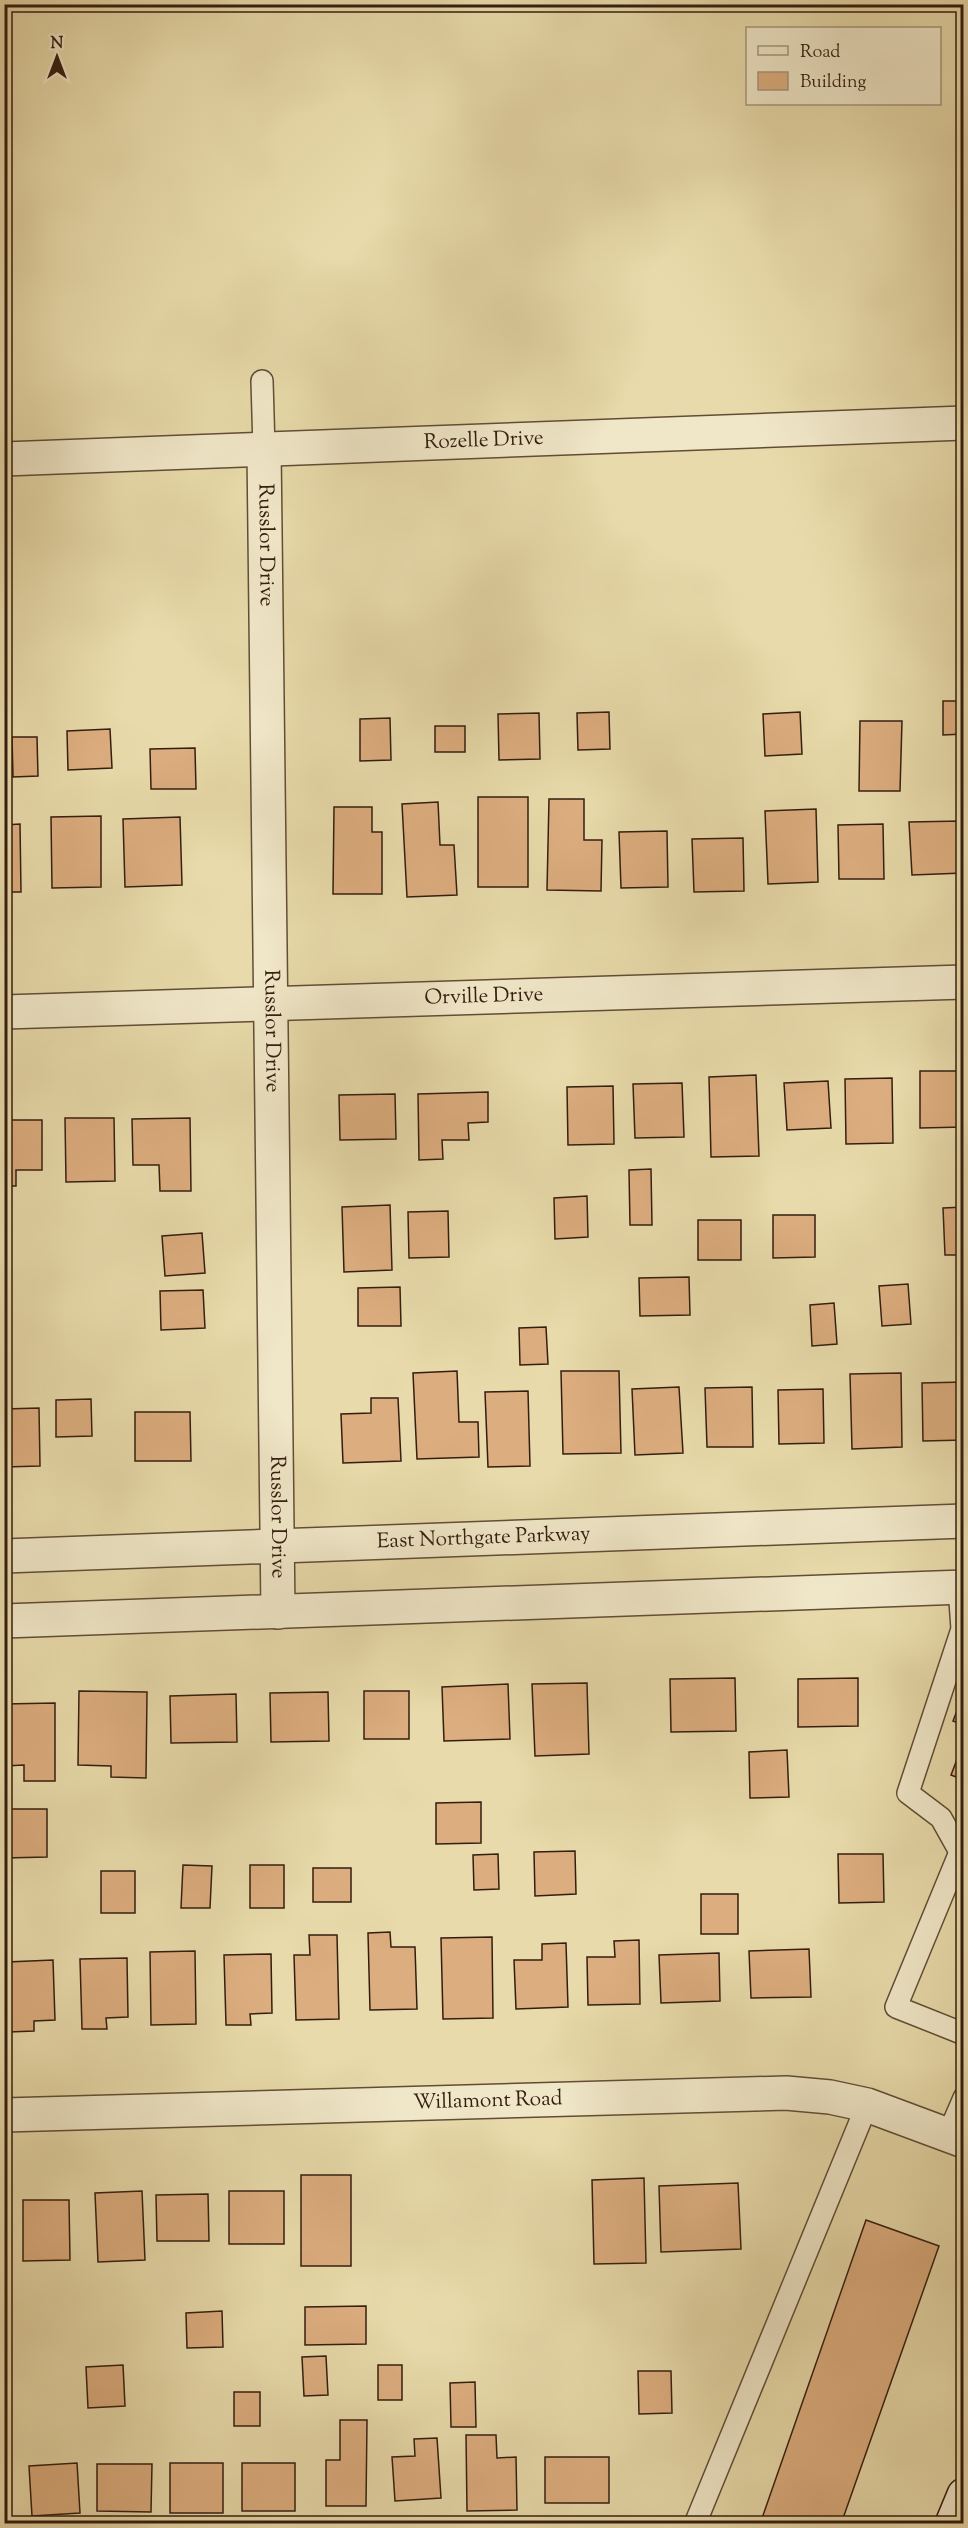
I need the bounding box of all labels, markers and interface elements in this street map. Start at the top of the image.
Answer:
north arrow [27,27,87,87]
legend [746,27,941,105]
text: N [51,33,64,56]
text: Road [800,40,840,66]
text: Building [800,70,866,96]
street label: Rozelle Drive [423,424,544,458]
street label: Russlor Drive [249,483,281,607]
street label: Russlor Drive [255,969,287,1093]
street label: Orville Drive [424,980,544,1014]
street label: Russlor Drive [261,1455,293,1579]
street label: East Northgate Parkway [376,1520,592,1557]
street label: Willamont Road [413,2084,563,2118]

